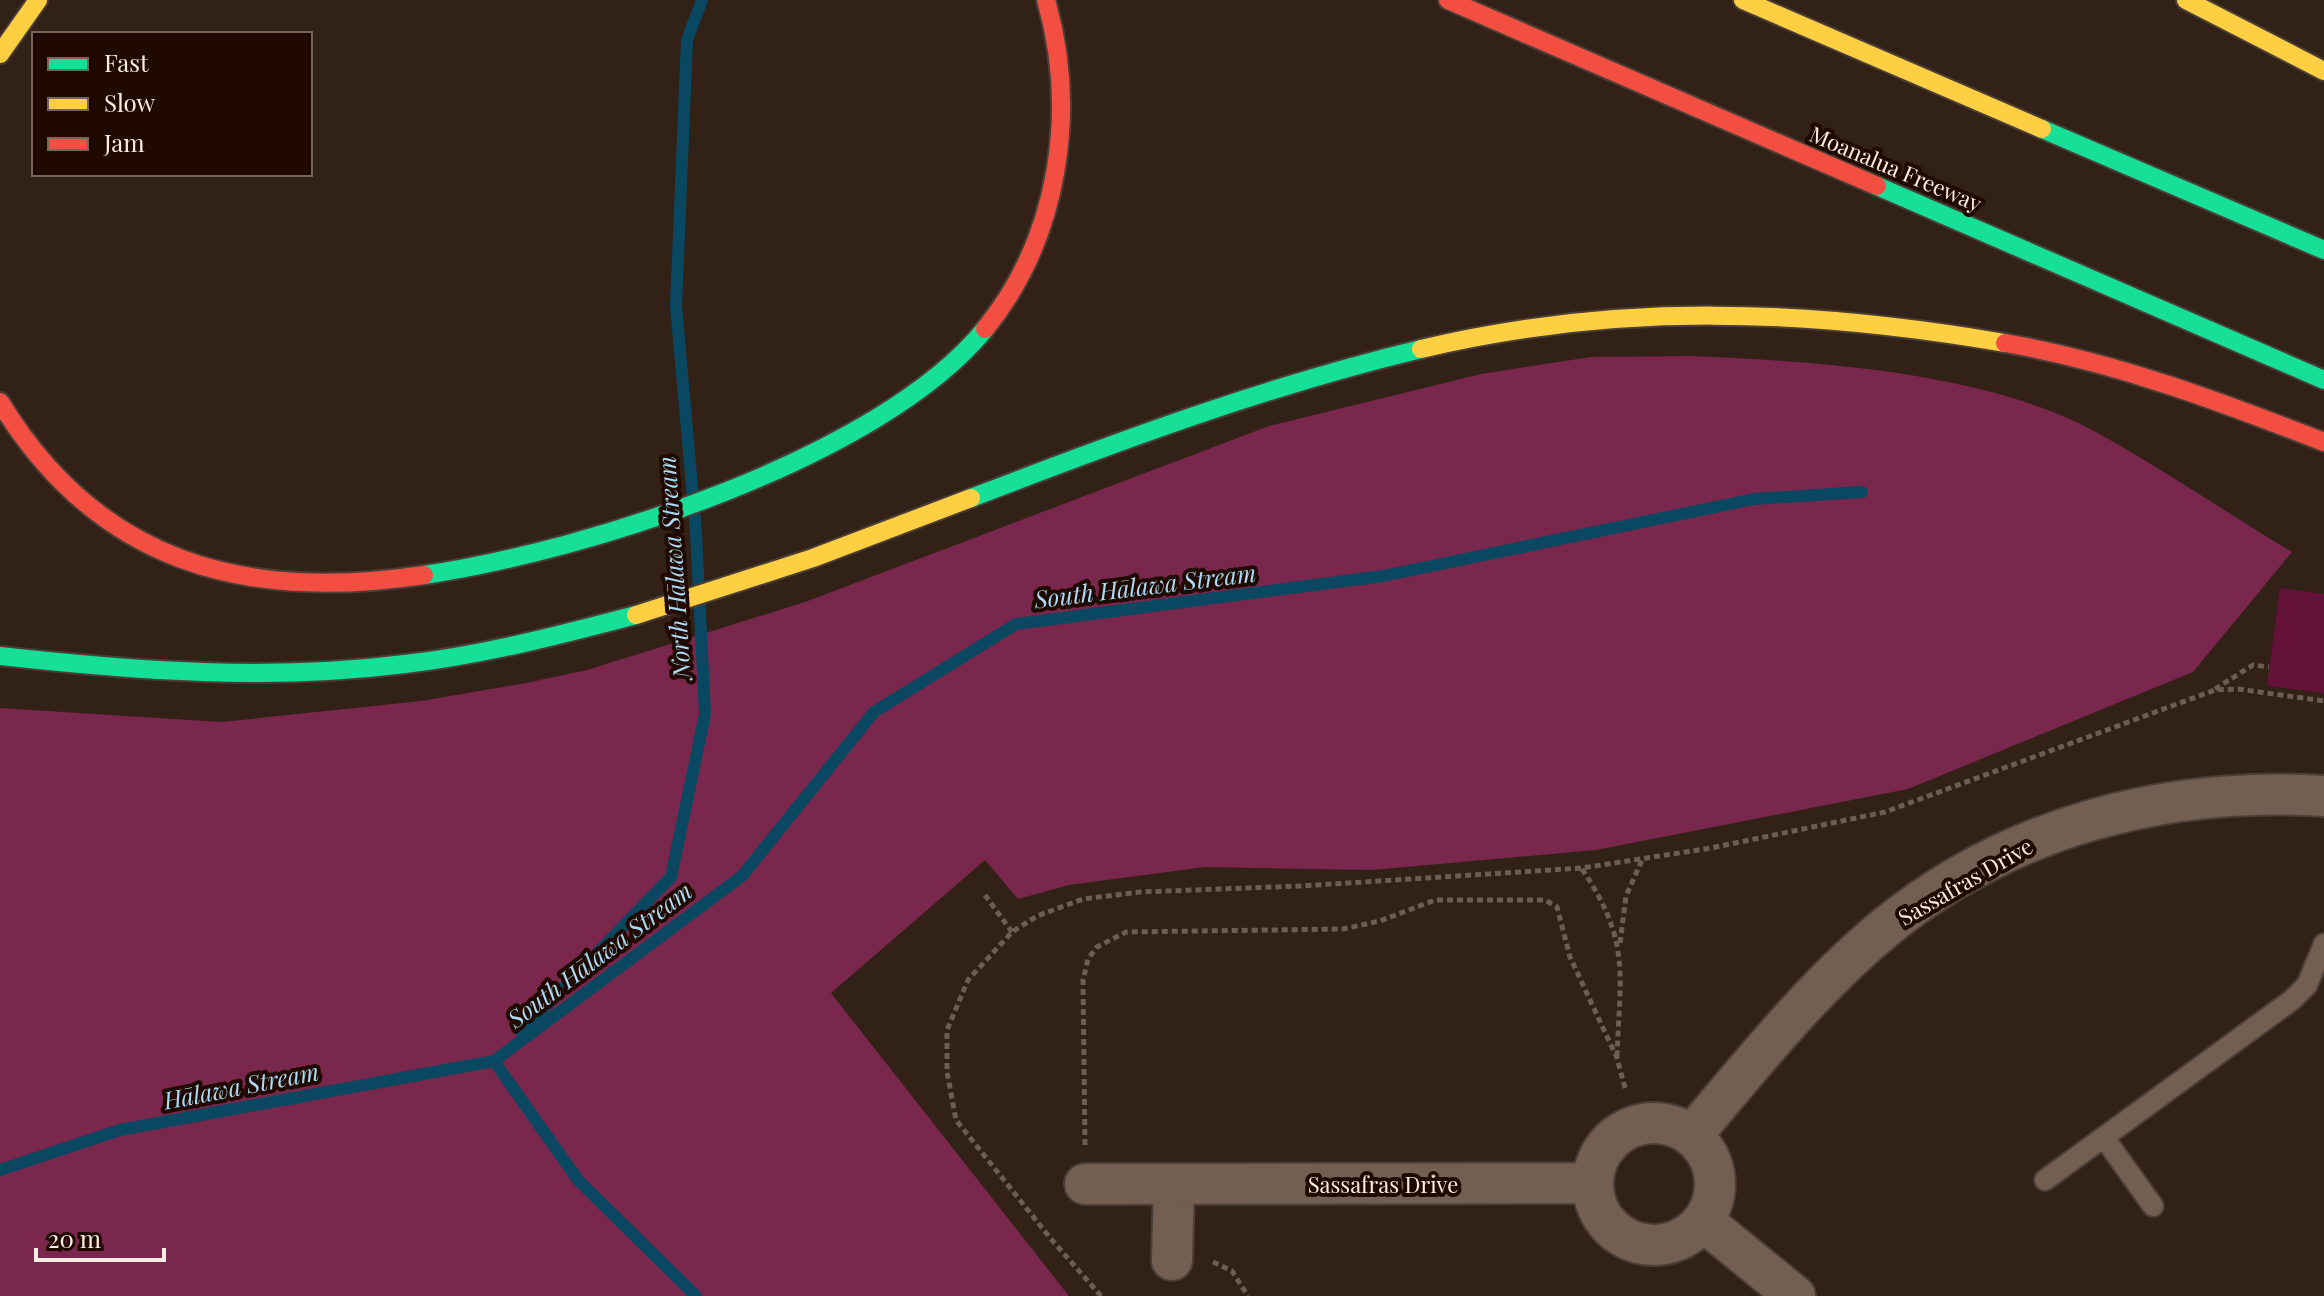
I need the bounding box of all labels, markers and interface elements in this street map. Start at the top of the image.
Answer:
legend [32,32,312,176]
text: Fast [104,46,149,78]
text: Slow [104,86,156,118]
street label: Moanalua Freeway [1806,118,1986,218]
text: Jam [103,126,145,158]
water label: North Hālawa Stream [649,455,697,683]
water label: South Hālawa Stream [1031,556,1258,615]
street label: Sassafras Drive [1892,830,2038,932]
water label: South Hālawa Stream [499,874,698,1035]
water label: Hālawa Stream [160,1054,321,1116]
street label: Sassafras Drive [1308,1169,1458,1199]
scale bar [36,1212,164,1262]
text: 20 m [48,1222,101,1254]

